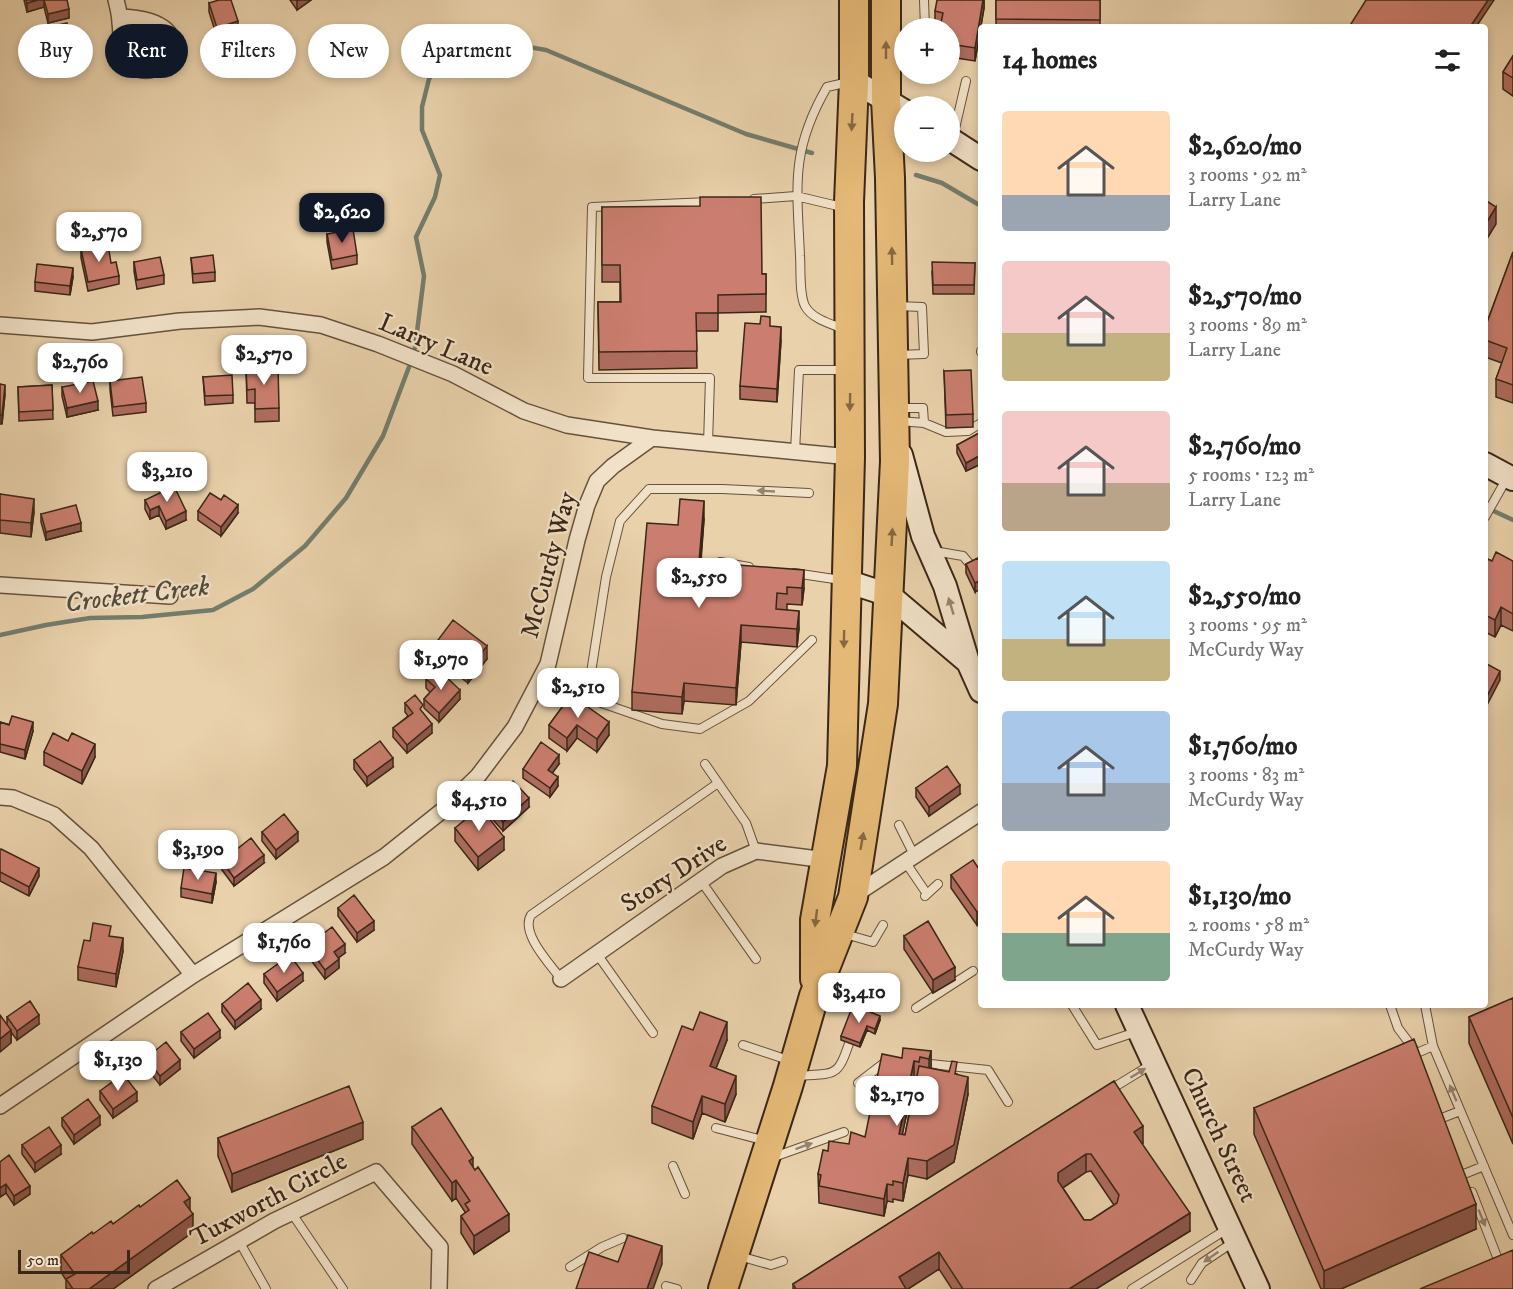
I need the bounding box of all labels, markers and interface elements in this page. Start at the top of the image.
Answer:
map controls [894,18,960,162]
button: + [894,18,960,84]
chip: Buy [18,24,93,78]
chip: Rent [105,24,188,78]
chip: Filters [200,24,296,78]
chip: New [308,24,389,78]
chip: Apartment [401,24,533,78]
one-way arrow [881,40,891,59]
text: 14 homes [1002,44,1097,77]
icon: filters [1431,44,1464,77]
button: − [894,96,960,162]
one-way arrow [848,113,857,132]
text: $2,620/mo [1188,130,1302,163]
icon: home [1050,135,1122,207]
text: 3 rooms · 92 m² [1188,163,1307,188]
text: Larry Lane [1188,188,1281,213]
pin: $2,620 [293,193,391,244]
text: $2,620 [313,200,371,225]
pin: $2,570 [50,212,148,263]
text: $2,570 [70,219,128,244]
one-way arrow [887,246,896,265]
text: $2,570/mo [1188,280,1302,313]
icon: home [1050,285,1122,357]
street label: Larry Lane [374,306,498,384]
text: 3 rooms · 89 m² [1188,313,1307,338]
pin: $2,570 [215,335,313,386]
text: Larry Lane [1188,338,1281,363]
text: $2,570 [235,342,293,367]
pin: $2,760 [31,343,129,394]
text: $2,760 [52,350,108,375]
one-way arrow [846,392,855,411]
text: $2,760/mo [1188,430,1301,463]
icon: home [1050,435,1122,507]
pin: $3,210 [118,452,216,503]
text: $3,210 [141,459,193,484]
text: 5 rooms · 123 m² [1188,463,1314,488]
one-way arrow [756,487,775,496]
street label: McCurdy Way [514,488,585,642]
text: Larry Lane [1188,488,1281,513]
one-way arrow [887,527,896,546]
pin: $2,550 [650,558,748,609]
text: $2,550 [671,565,727,590]
water label: Crockett Creek [63,569,212,621]
text: $2,550/mo [1188,580,1301,613]
icon: home [1050,585,1122,657]
one-way arrow [946,597,955,615]
text: 3 rooms · 95 m² [1188,613,1307,638]
one-way arrow [840,630,849,649]
text: McCurdy Way [1188,638,1304,663]
pin: $1,970 [392,640,490,691]
text: $1,970 [414,647,468,672]
pin: $2,510 [529,668,627,719]
text: $2,510 [551,675,605,700]
text: $1,760/mo [1188,730,1297,763]
icon: home [1050,735,1122,807]
text: 3 rooms · 83 m² [1188,763,1304,788]
pin: $4,510 [430,781,528,832]
text: $4,510 [451,788,507,813]
text: McCurdy Way [1188,788,1304,813]
street label: Story Drive [615,827,733,921]
pin: $3,190 [149,830,247,881]
one-way arrow [858,831,867,850]
text: $3,190 [172,837,224,862]
text: $1,130/mo [1188,880,1291,913]
icon: home [1050,885,1122,957]
one-way arrow [811,908,821,927]
text: 2 rooms · 58 m² [1188,913,1309,938]
pin: $1,760 [235,923,333,974]
text: $1,760 [257,930,311,955]
text: McCurdy Way [1188,938,1304,963]
pin: $3,410 [810,973,908,1024]
text: $3,410 [832,980,886,1005]
pin: $1,130 [69,1041,167,1092]
text: $1,130 [93,1048,143,1073]
street label: Church Street [1173,1062,1265,1208]
one-way arrow [1129,1067,1146,1078]
pin: $2,170 [848,1076,946,1127]
text: $2,170 [870,1083,924,1108]
one-way arrow [1448,1084,1457,1102]
one-way arrow [795,1141,813,1151]
street label: Tuxworth Circle [185,1145,353,1255]
one-way arrow [1478,1209,1487,1227]
scale bar [18,1247,130,1274]
text: 50 m [27,1250,59,1270]
one-way arrow [1203,1251,1219,1263]

